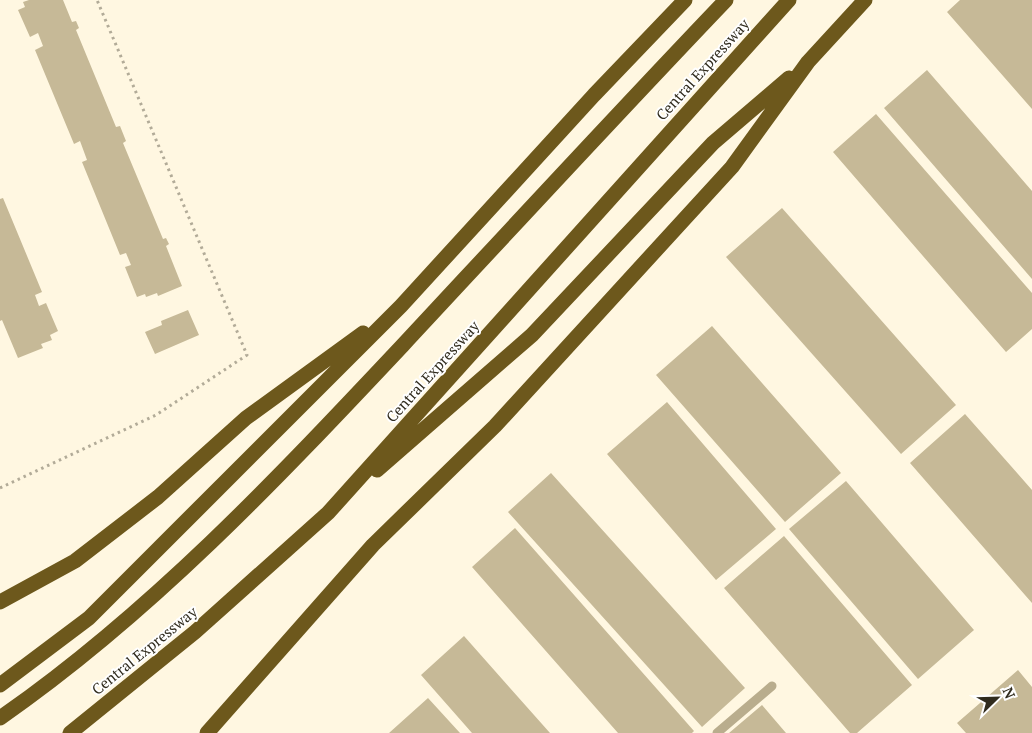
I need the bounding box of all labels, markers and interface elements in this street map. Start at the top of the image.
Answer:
street label: Central Expressway [651,14,753,124]
street label: Central Expressway [381,316,483,426]
street label: Central Expressway [87,601,201,699]
north arrow [972,673,1022,723]
text: N [999,684,1020,702]

